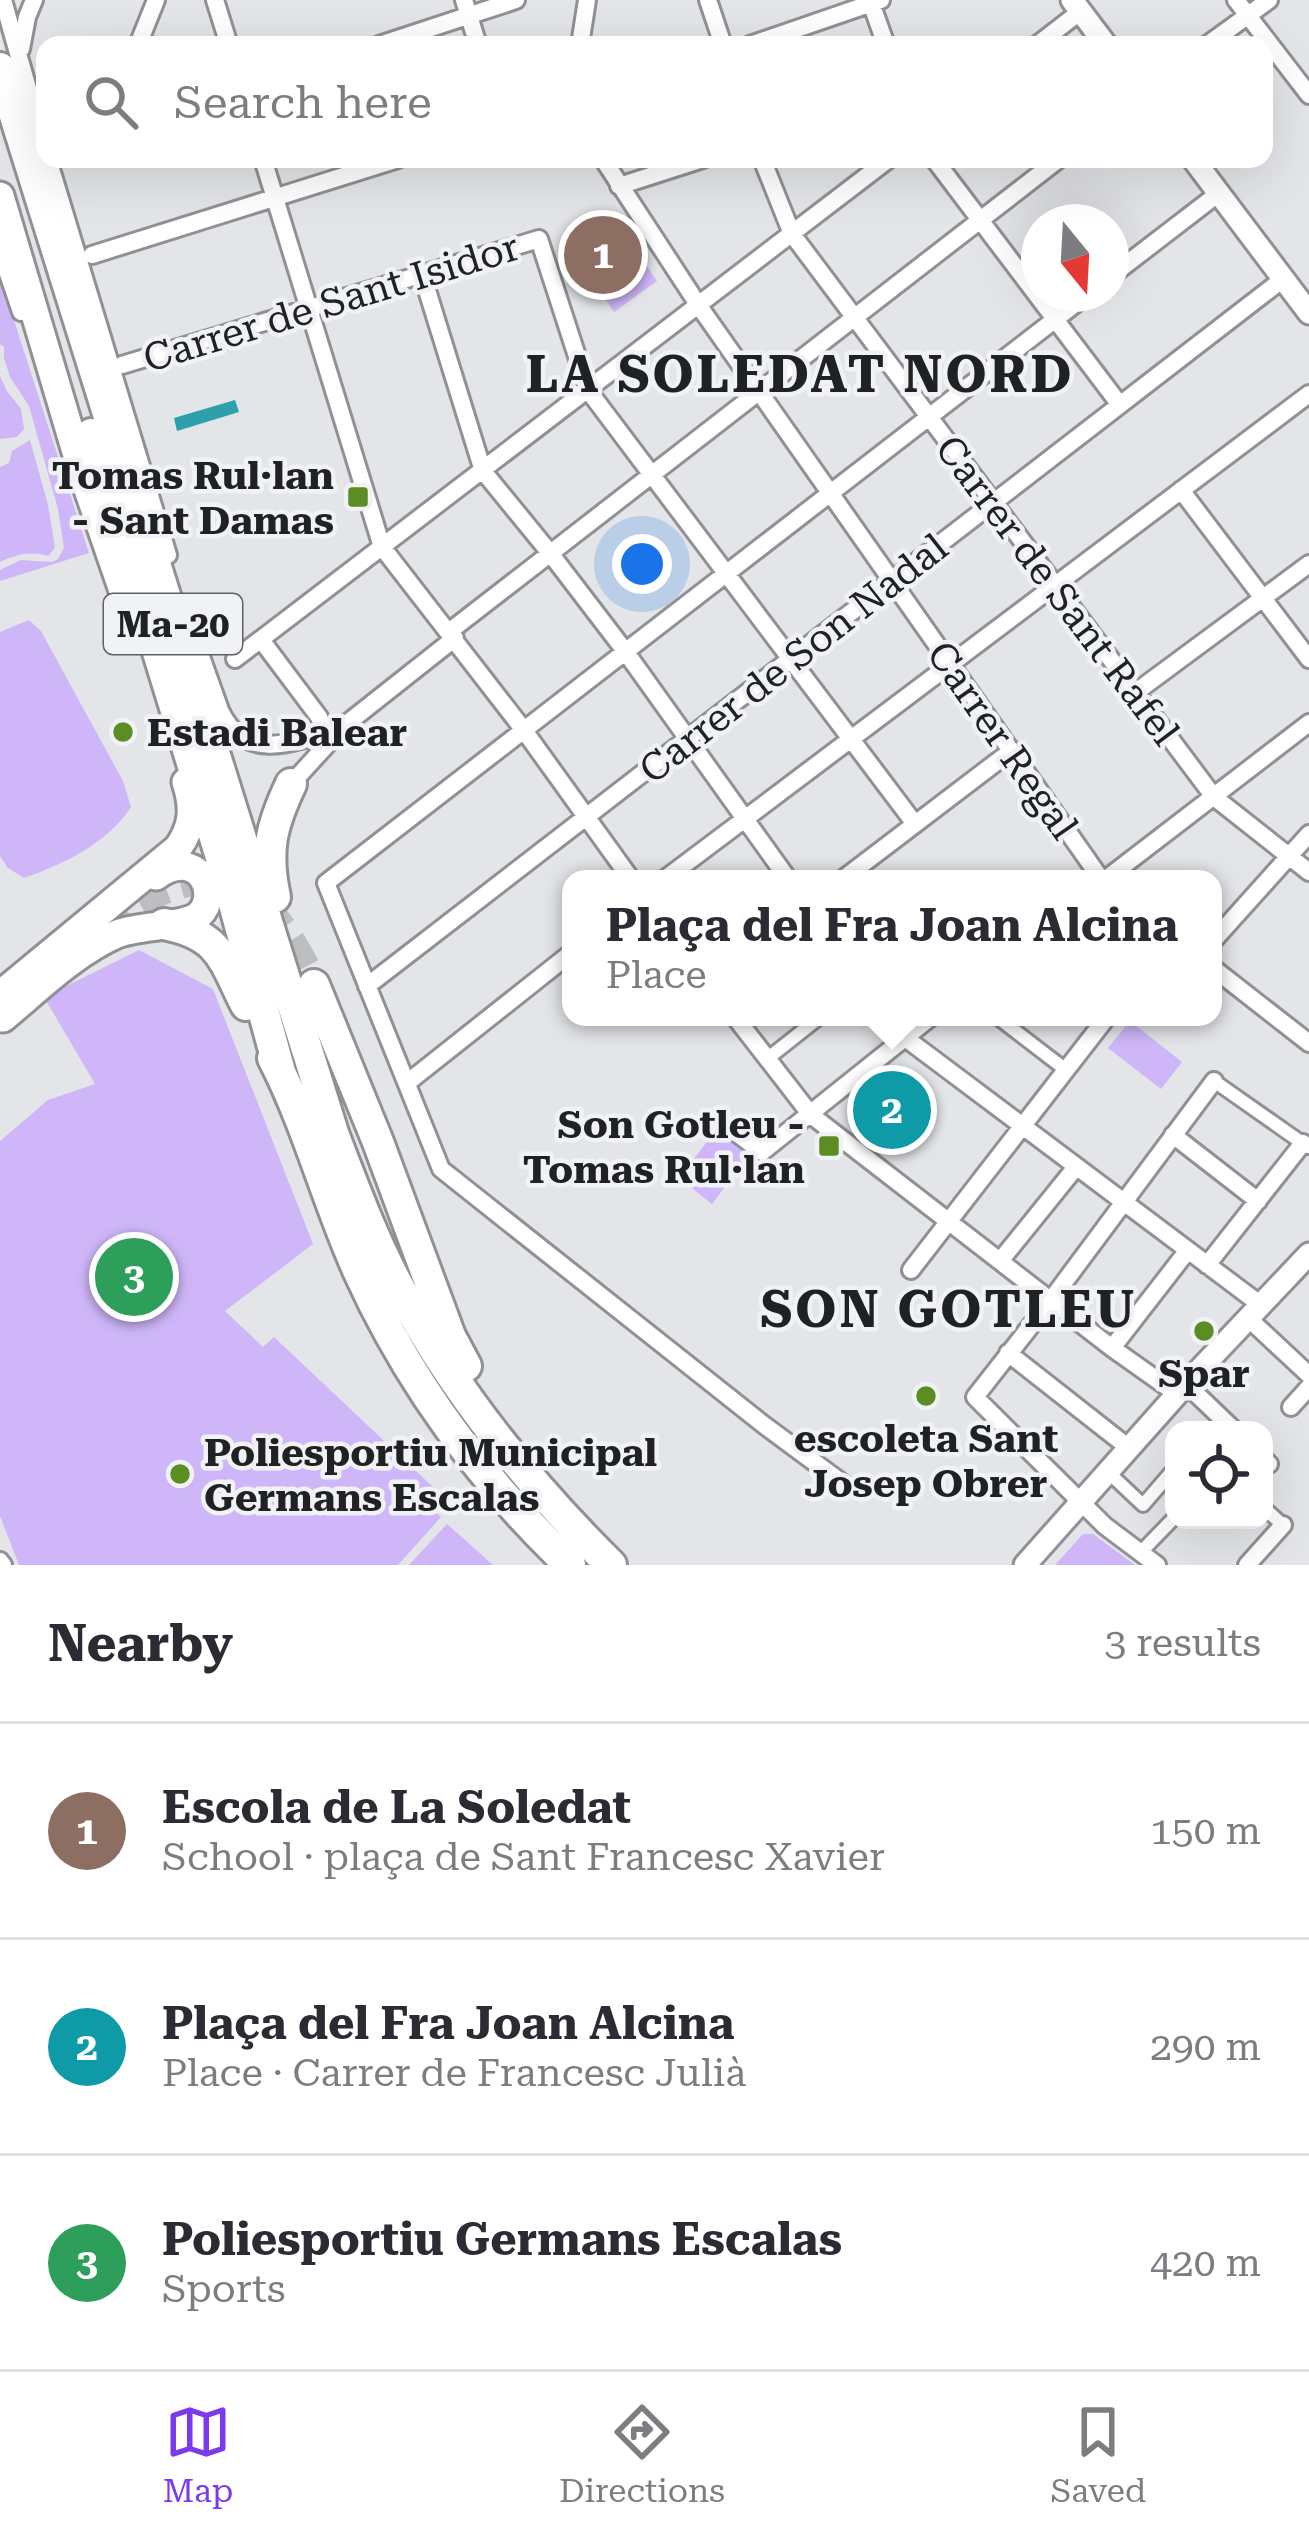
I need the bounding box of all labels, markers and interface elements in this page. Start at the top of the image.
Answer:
search box [36,36,1273,168]
icon: search [78,69,144,135]
text: Search here [174,76,432,129]
north arrow [1021,204,1129,312]
pin: 1 [564,210,642,300]
street label: Carrer de Sant Isidor [138,224,525,382]
district label: LA SOLEDAT NORD [526,345,1074,404]
street label: Carrer de Sant Rafel [926,427,1189,754]
place label: Tomas Rul·lan - Sant Damas [52,453,334,544]
marker: Tomas Rul·lan - Sant Damas [345,484,371,510]
street label: Carrer de Son Nadal [631,524,957,793]
your location [612,534,672,594]
road number: Ma-20 [104,594,242,654]
street label: Carrer Regal [917,633,1087,848]
place label: Estadi Balear [147,710,407,756]
marker: Estadi Balear [110,719,136,745]
popup [562,870,1222,1026]
text: Plaça del Fra Joan Alcina [606,899,1178,952]
text: Place [606,952,707,998]
pin: 2 [853,1065,931,1155]
place label: Son Gotleu - Tomas Rul·lan [523,1102,805,1193]
marker: Son Gotleu - Tomas Rul·lan [816,1133,842,1159]
pin: 3 [95,1232,173,1322]
district label: SON GOTLEU [760,1280,1138,1339]
marker: Spar [1191,1318,1217,1344]
place label: Spar [1158,1351,1250,1397]
marker: escoleta Sant Josep Obrer [913,1383,939,1409]
place label: escoleta Sant Josep Obrer [794,1416,1058,1507]
map controls [1165,1421,1273,1529]
button: locate [1165,1421,1273,1529]
place label: Poliesportiu Municipal Germans Escalas [204,1430,657,1521]
marker: Poliesportiu Municipal Germans Escalas [167,1461,193,1487]
text: Nearby [48,1614,233,1673]
text: 3 results [1104,1620,1261,1666]
text: Escola de La Soledat [162,1781,631,1834]
text: 1 [76,1808,98,1854]
text: 150 m [1150,1808,1261,1854]
text: School · plaça de Sant Francesc Xavier [162,1834,885,1880]
text: Plaça del Fra Joan Alcina [162,1997,734,2050]
text: 2 [76,2024,98,2070]
text: 290 m [1150,2024,1261,2070]
text: Place · Carrer de Francesc Julià [162,2050,746,2096]
text: Poliesportiu Germans Escalas [162,2213,842,2266]
text: 3 [76,2240,98,2286]
text: 420 m [1150,2240,1261,2286]
text: Sports [162,2266,285,2312]
tab: Map [163,2399,233,2510]
tab: Directions [559,2399,725,2510]
tab: Saved [1051,2399,1146,2510]

